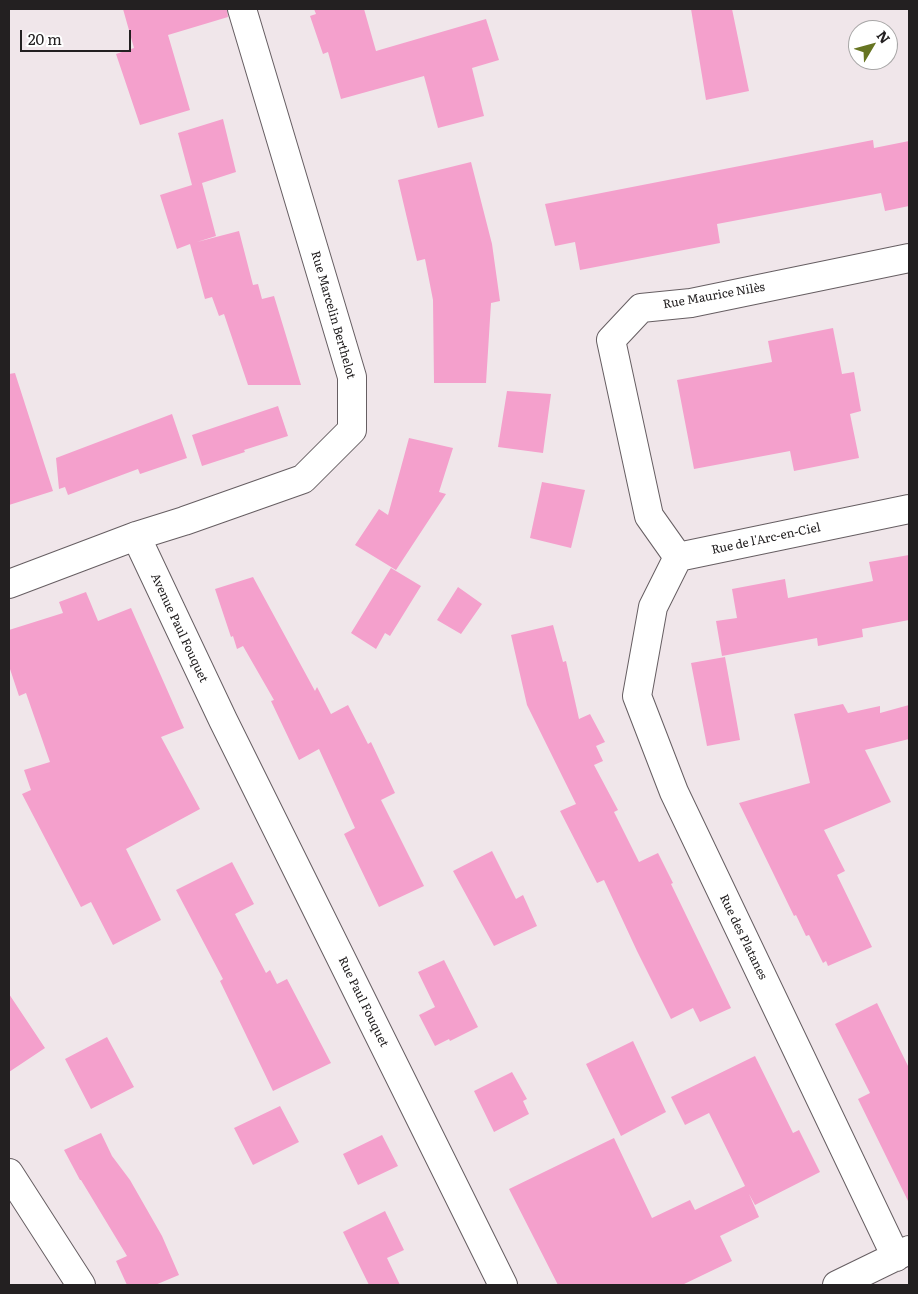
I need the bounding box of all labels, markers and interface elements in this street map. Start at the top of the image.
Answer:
scale bar [22,20,134,52]
north arrow [848,20,898,70]
text: N [873,26,896,47]
text: 20 m [28,27,62,50]
street label: Rue Marcelin Berthelot [308,249,358,381]
street label: Rue Maurice Nilès [662,280,766,312]
street label: Rue de l'Arc-en-Ciel [710,520,822,558]
street label: Avenue Paul Fouquet [147,571,211,685]
street label: Rue des Platanes [716,892,770,982]
street label: Rue Paul Fouquet [335,954,391,1050]

